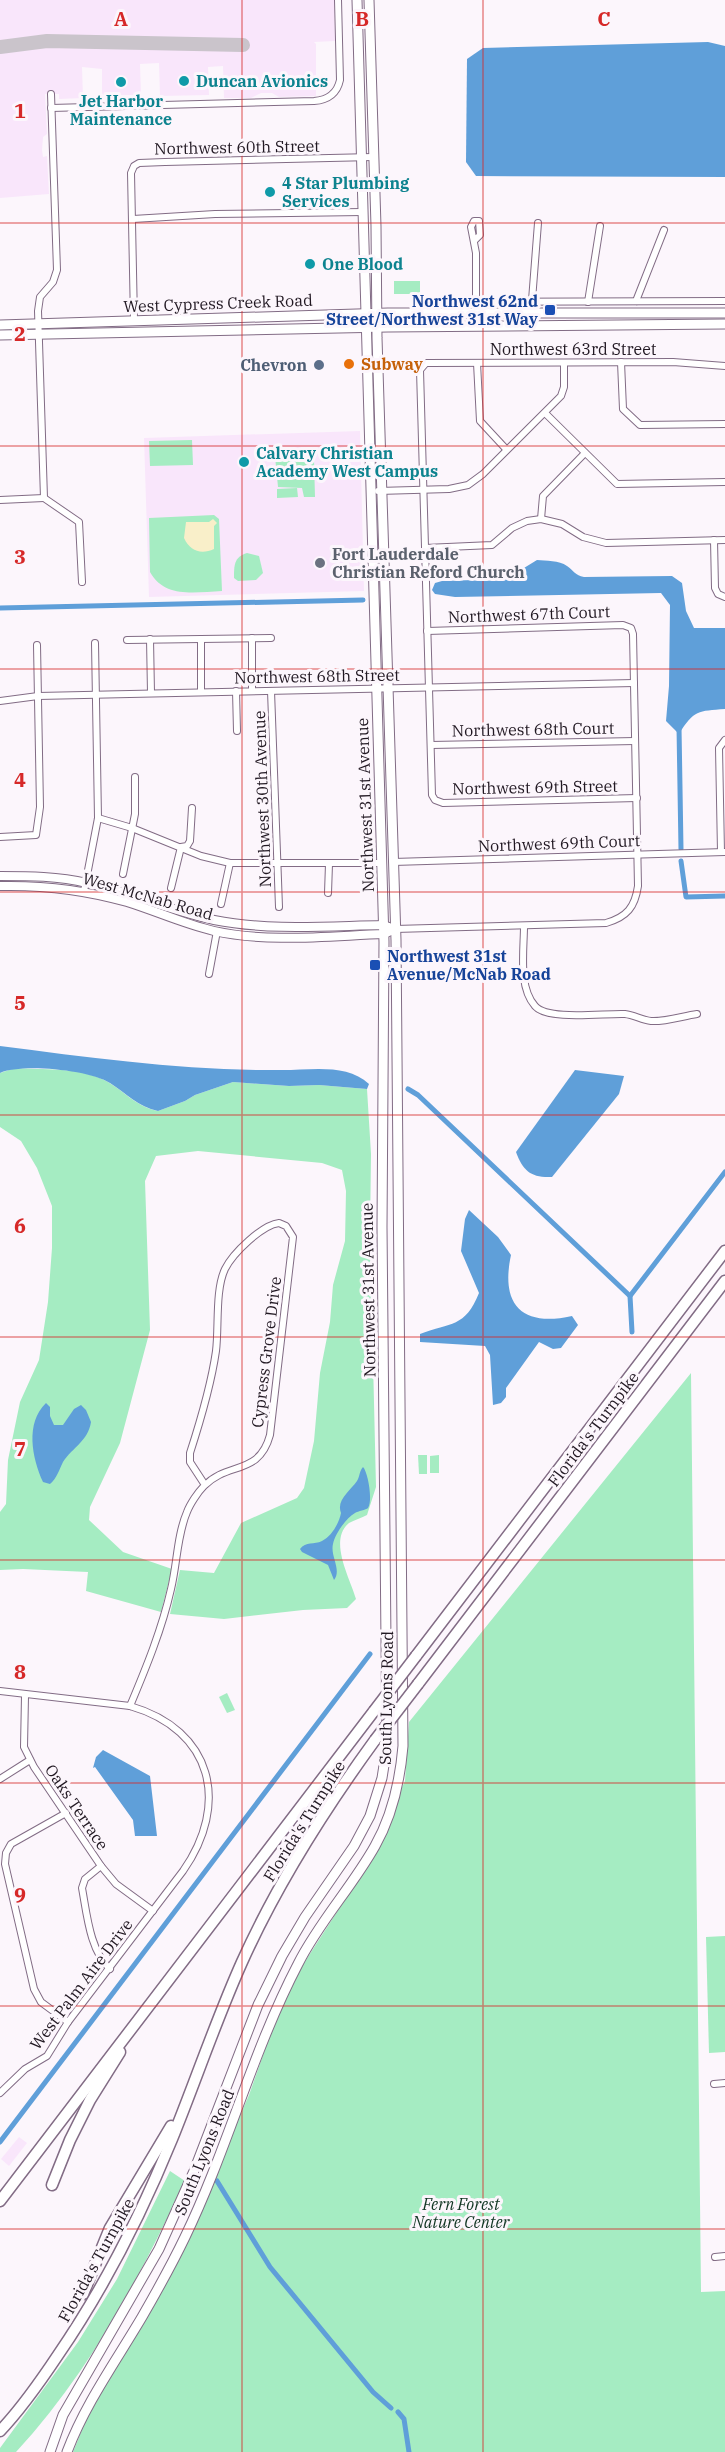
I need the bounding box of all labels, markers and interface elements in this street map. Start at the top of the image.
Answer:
text: A [114,5,128,32]
text: B [355,5,369,32]
text: C [597,5,611,32]
place label: Duncan Avionics [196,71,328,91]
marker: Duncan Avionics [177,74,191,88]
marker: Jet Harbor Maintenance [114,75,128,89]
place label: Jet Harbor Maintenance [70,91,172,129]
text: 1 [14,97,26,124]
street label: Northwest 60th Street [154,136,320,158]
place label: 4 Star Plumbing Services [282,173,410,211]
marker: 4 Star Plumbing Services [263,185,277,199]
place label: One Blood [322,254,403,274]
marker: One Blood [303,257,317,271]
street label: West Cypress Creek Road [123,290,313,316]
place label: Northwest 62nd Street/Northwest 31st Way [326,291,539,329]
marker: Northwest 62nd Street/Northwest 31st Way [543,303,557,317]
text: 2 [14,320,26,347]
street label: Northwest 63rd Street [490,339,657,359]
place label: Subway [361,354,424,374]
place label: Chevron [240,355,307,375]
marker: Subway [342,357,356,371]
marker: Chevron [312,358,326,372]
place label: Calvary Christian Academy West Campus [256,443,438,481]
marker: Calvary Christian Academy West Campus [237,455,251,469]
text: 3 [14,543,26,570]
place label: Fort Lauderdale Christian Reford Church [332,544,525,582]
marker: Fort Lauderdale Christian Reford Church [313,556,327,570]
street label: Northwest 67th Court [447,601,611,627]
street label: Northwest 68th Street [234,665,400,687]
street label: Northwest 30th Avenue [249,710,275,888]
street label: Northwest 31st Avenue [352,717,378,893]
street label: Northwest 68th Court [452,718,615,740]
text: 4 [14,766,26,793]
street label: Northwest 69th Street [452,776,618,798]
street label: Northwest 69th Court [477,830,641,856]
street label: West McNab Road [80,868,216,924]
place label: Northwest 31st Avenue/McNab Road [387,946,551,984]
marker: Northwest 31st Avenue/McNab Road [368,958,382,972]
text: 5 [14,989,26,1016]
street label: Northwest 31st Avenue [356,1203,380,1377]
text: 6 [14,1212,26,1239]
street label: Cypress Grove Drive [247,1275,285,1429]
street label: Florida's Turnpike [543,1368,643,1490]
text: 7 [14,1435,26,1462]
street label: South Lyons Road [375,1631,397,1765]
text: 8 [14,1658,26,1685]
street label: Florida's Turnpike [259,1757,349,1885]
street label: Oaks Terrace [41,1760,113,1854]
text: 9 [14,1881,26,1908]
street label: West Palm Aire Drive [25,1915,137,2053]
street label: South Lyons Road [170,2086,238,2218]
street label: Florida's Turnpike [54,2194,138,2326]
park label: Fern Forest Nature Center [411,2194,511,2232]

